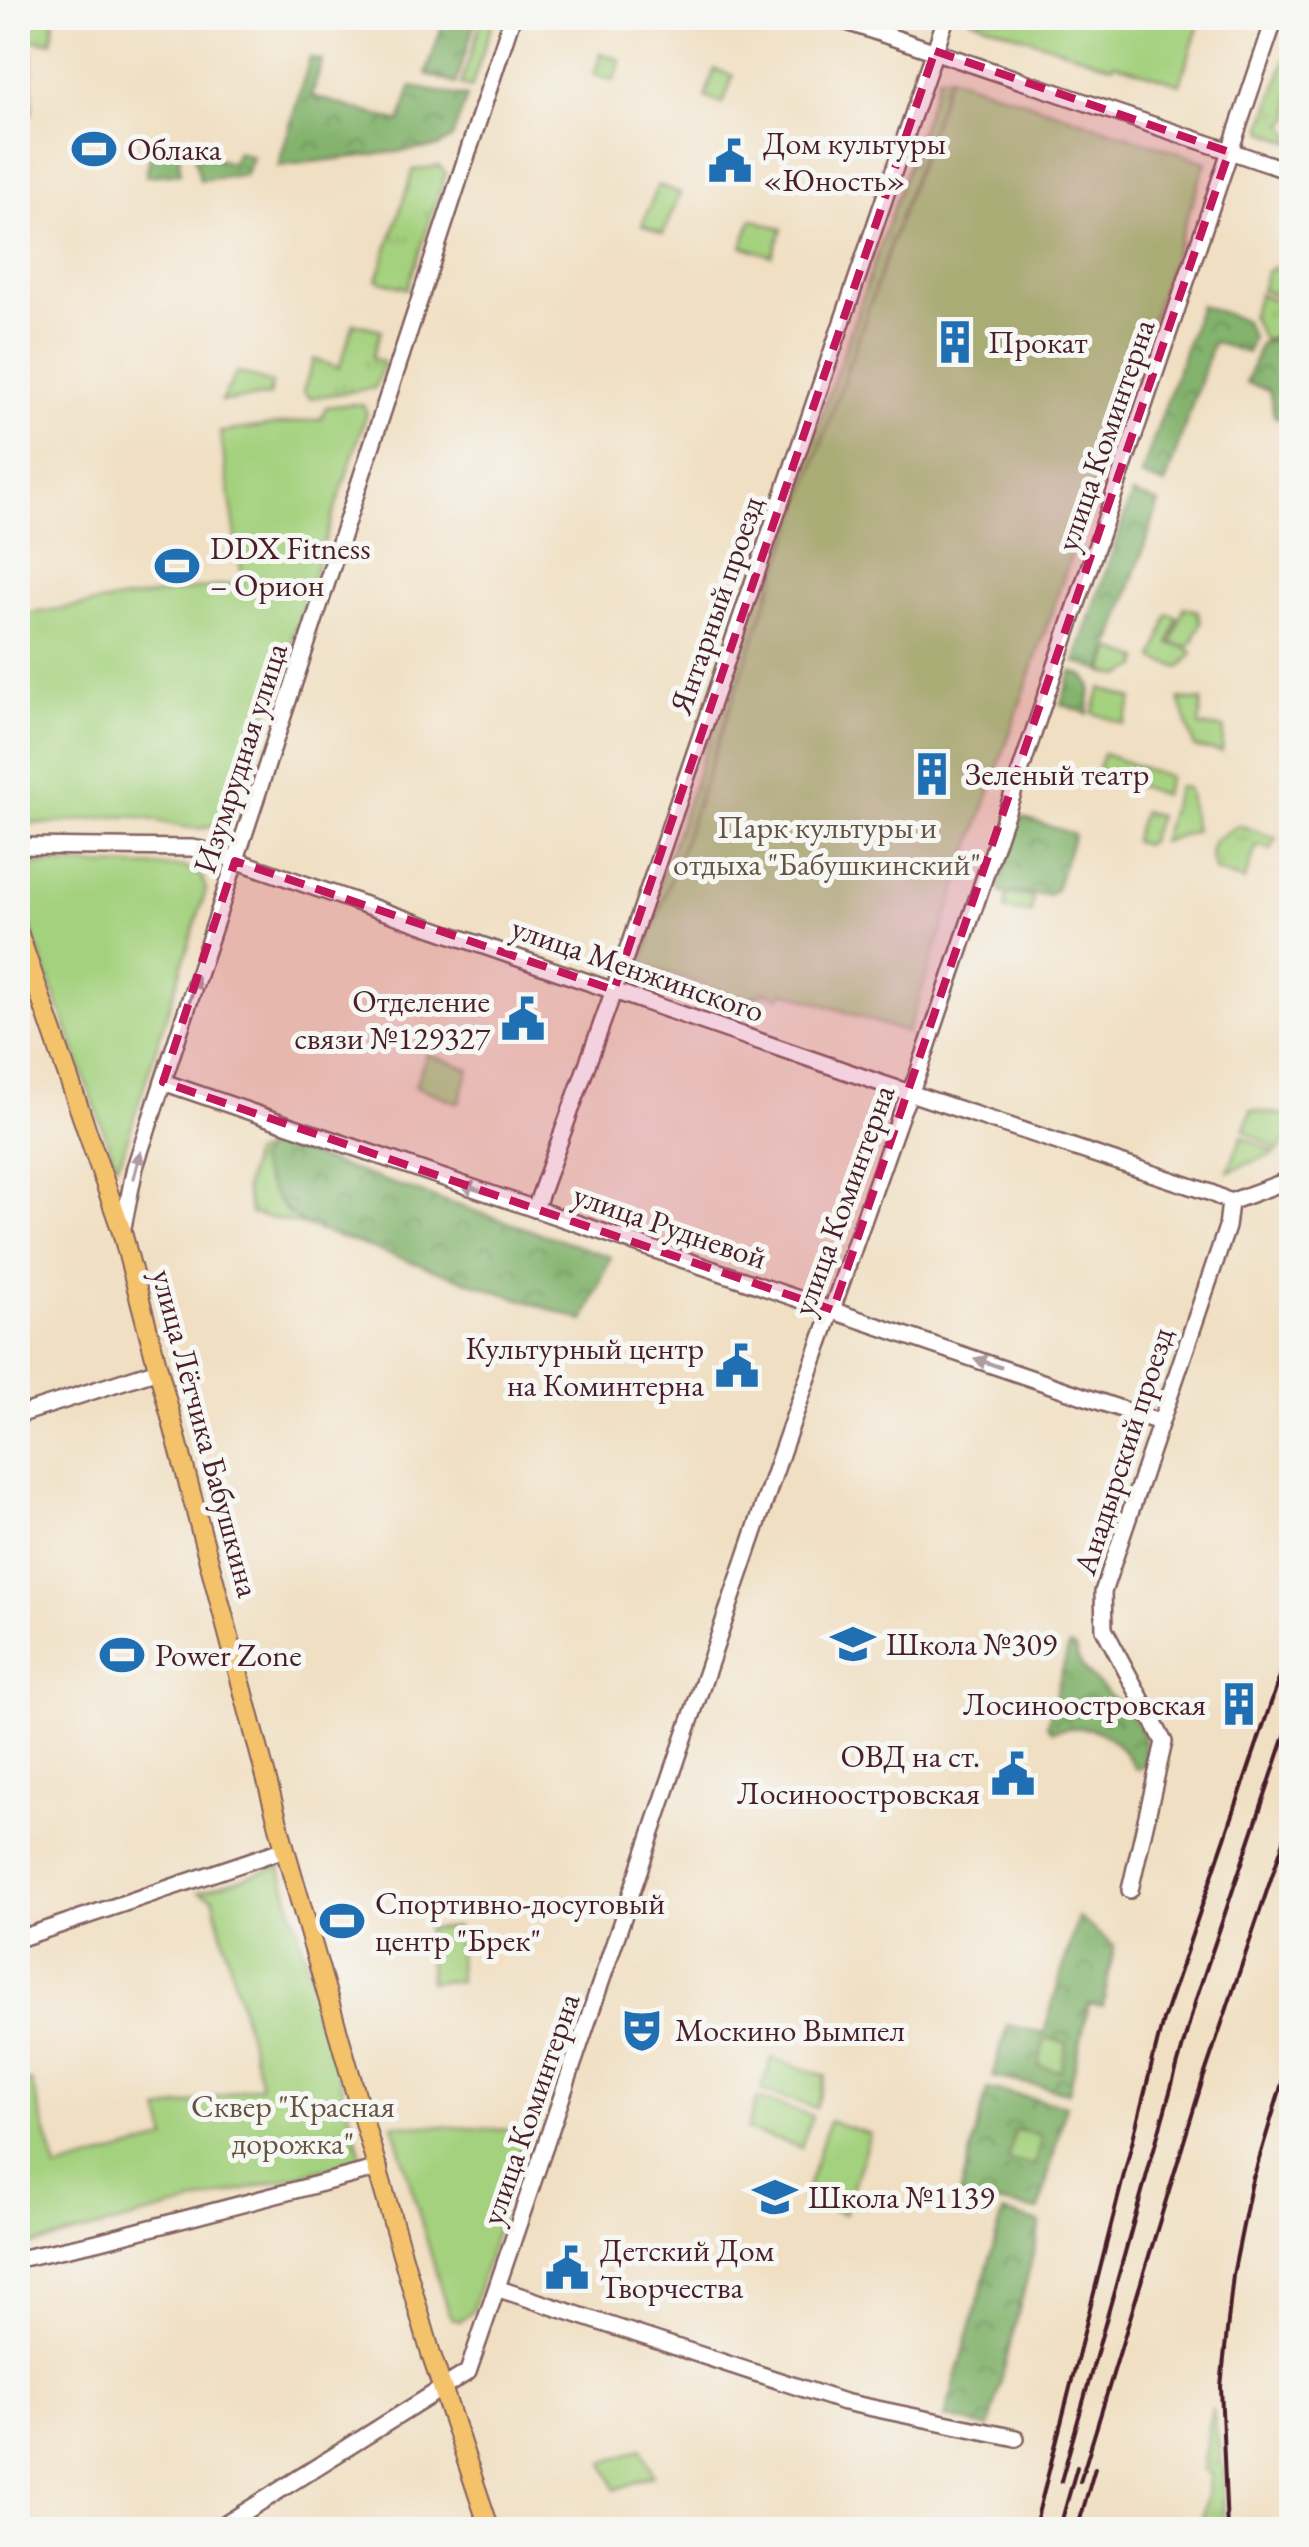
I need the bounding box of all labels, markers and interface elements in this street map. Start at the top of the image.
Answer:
place label: Дом культуры «Юность» [763,122,946,201]
sports icon: Облака [70,125,118,173]
place label: Облака [127,128,222,170]
public building icon: Дом культуры «Юность» [706,137,754,185]
street label: улица Коминтерна [1046,313,1164,556]
building icon: Прокат [931,318,979,366]
place label: Прокат [988,321,1088,363]
street label: Янтарный проезд [659,490,773,720]
place label: DDX Fitness – Орион [210,527,370,606]
sports icon: DDX Fitness – Орион [153,542,201,590]
street label: Изумрудная улица [183,637,297,879]
building icon: Зеленый театр [908,750,956,798]
place label: Зеленый театр [965,753,1149,795]
park label: Парк культуры и отдыха "Бабушкинский" [673,806,981,885]
street label: улица Менжинского [506,906,770,1032]
one-way arrow [187,974,202,1004]
place label: Отделение связи №129327 [294,980,491,1059]
public building icon: Отделение связи №129327 [499,995,547,1043]
street label: улица Коминтерна [782,1079,904,1321]
one-way arrow [130,1149,145,1180]
street label: улица Рудневой [568,1173,772,1279]
one-way arrow [460,1180,490,1195]
street label: улица Лётчика Бабушкина [142,1264,270,1602]
street label: Анадырский проезд [1063,1322,1183,1581]
place label: Культурный центр на Коминтерна [465,1327,704,1406]
public building icon: Культурный центр на Коминтерна [713,1342,761,1390]
one-way arrow [972,1355,1002,1370]
school or university icon: Школа №309 [829,1620,877,1668]
place label: Школа №309 [886,1623,1057,1665]
sports icon: Power Zone [98,1631,146,1679]
place label: Power Zone [155,1634,302,1676]
building icon: Лосиноостровская [1215,1680,1263,1728]
place label: Лосиноостровская [963,1683,1206,1725]
place label: ОВД на ст. Лосиноостровская [737,1735,980,1814]
public building icon: ОВД на ст. Лосиноостровская [989,1750,1037,1798]
place label: Спортивно-досуговый центр "Брек" [375,1882,665,1961]
sports icon: Спортивно-досуговый центр "Брек" [318,1897,366,1945]
street label: улица Коминтерна [471,1987,589,2230]
theatre icon: Москино Вымпел [618,2006,666,2054]
place label: Москино Вымпел [675,2009,905,2051]
park label: Сквер "Красная дорожка" [191,2085,395,2164]
school or university icon: Школа №1139 [751,2173,799,2221]
place label: Школа №1139 [808,2176,995,2218]
place label: Детский Дом Творчества [600,2229,774,2308]
public building icon: Детский Дом Творчества [543,2244,591,2292]

